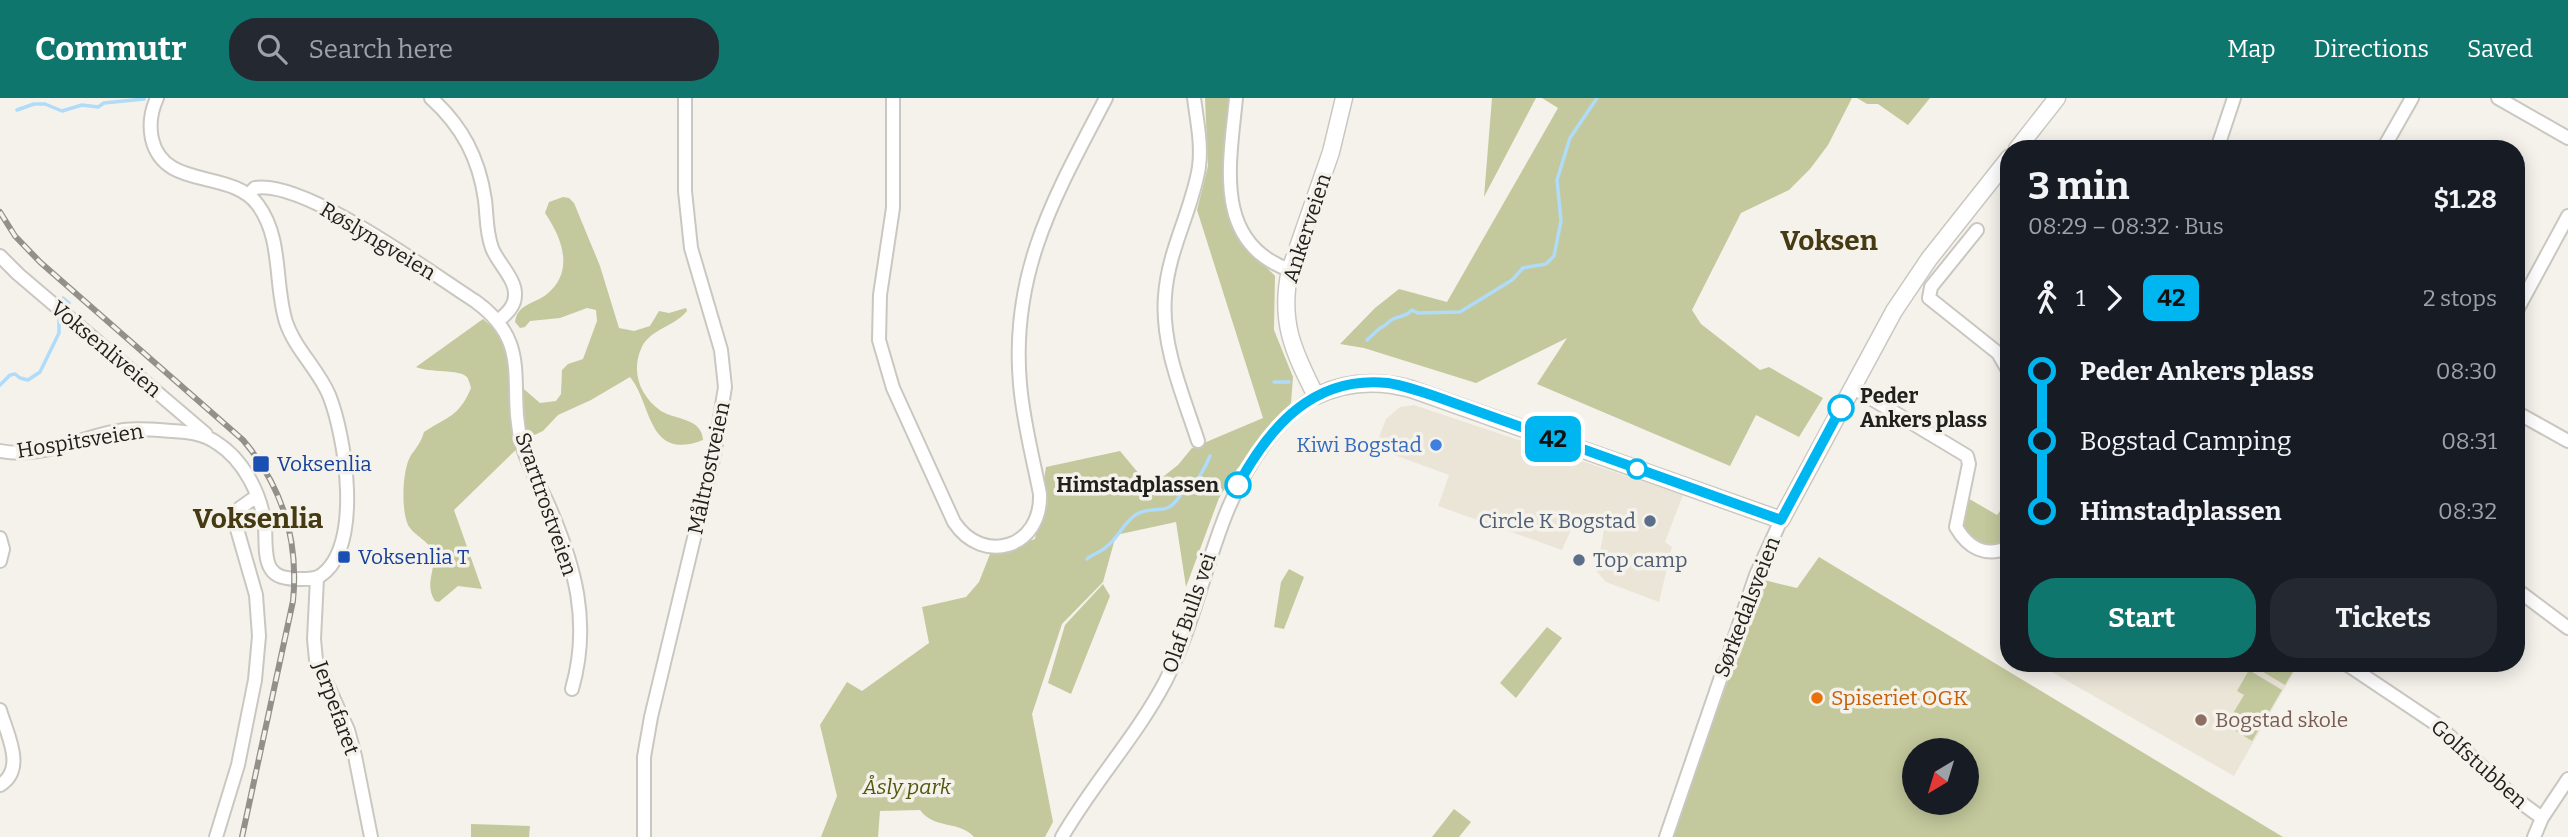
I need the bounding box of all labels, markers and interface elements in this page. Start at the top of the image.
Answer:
search box [229,18,719,81]
text: Commutr [35,29,187,69]
icon: search [253,30,291,68]
text: Search here [309,34,453,65]
text: Map [2227,35,2276,63]
text: Directions [2314,35,2429,63]
text: Saved [2467,35,2533,63]
text: 3 min [2028,163,2130,209]
street label: Ankerveien [1277,170,1337,286]
text: $1.28 [2434,184,2497,215]
street label: Røslyngveien [315,196,441,286]
text: 08:29 – 08:32 · Bus [2028,212,2224,240]
district label: Voksen [1780,224,1878,257]
icon: walk [2028,279,2066,317]
icon: forward [2095,279,2133,317]
text: 1 [2076,284,2085,312]
text: 42 [2157,284,2185,312]
text: 2 stops [2423,284,2497,312]
street label: Voksenliveien [45,295,167,403]
text: Peder Ankers plass [2080,356,2314,387]
text: 08:30 [2436,357,2497,385]
place label: Peder Ankers plass [1860,383,1987,433]
marker: Peder Ankers plass [1828,395,1854,421]
street label: Måltrostveien [682,399,736,537]
line badge: 42 [1522,416,1584,462]
street label: Hospitsveien [15,418,145,464]
text: 42 [1539,425,1567,453]
text: Bogstad Camping [2080,426,2292,457]
text: 08:31 [2441,427,2497,455]
street label: Svarttrostveien [509,429,583,579]
place label: Kiwi Bogstad [1296,432,1422,458]
marker: Kiwi Bogstad [1428,437,1444,453]
place label: Voksenlia [277,451,372,477]
marker: Voksenlia [251,454,271,474]
unlabelled marker [1627,459,1647,479]
place label: Himstadplassen [1056,472,1219,498]
marker: Himstadplassen [1225,472,1251,498]
text: Himstadplassen [2080,496,2282,527]
text: 08:32 [2438,497,2497,525]
district label: Voksenlia [193,502,324,535]
place label: Circle K Bogstad [1479,508,1636,534]
marker: Circle K Bogstad [1642,513,1658,529]
street label: Sørkedalsveien [1708,533,1786,681]
place label: Voksenlia T [358,544,469,570]
place label: Top camp [1593,547,1687,573]
marker: Voksenlia T [336,549,352,565]
street label: Olaf Bulls vei [1156,550,1222,676]
marker: Top camp [1571,552,1587,568]
button: Start [2028,578,2256,658]
button: Tickets [2270,578,2497,658]
street label: Jerpefaret [307,657,365,759]
place label: Spiseriet OGK [1831,685,1968,711]
marker: Spiseriet OGK [1809,690,1825,706]
place label: Bogstad skole [2215,707,2348,733]
marker: Bogstad skole [2193,712,2209,728]
street label: Golfstubben [2425,714,2533,814]
north arrow [1902,738,1979,816]
map controls [1902,738,1979,815]
park label: Åsly park [862,774,952,800]

